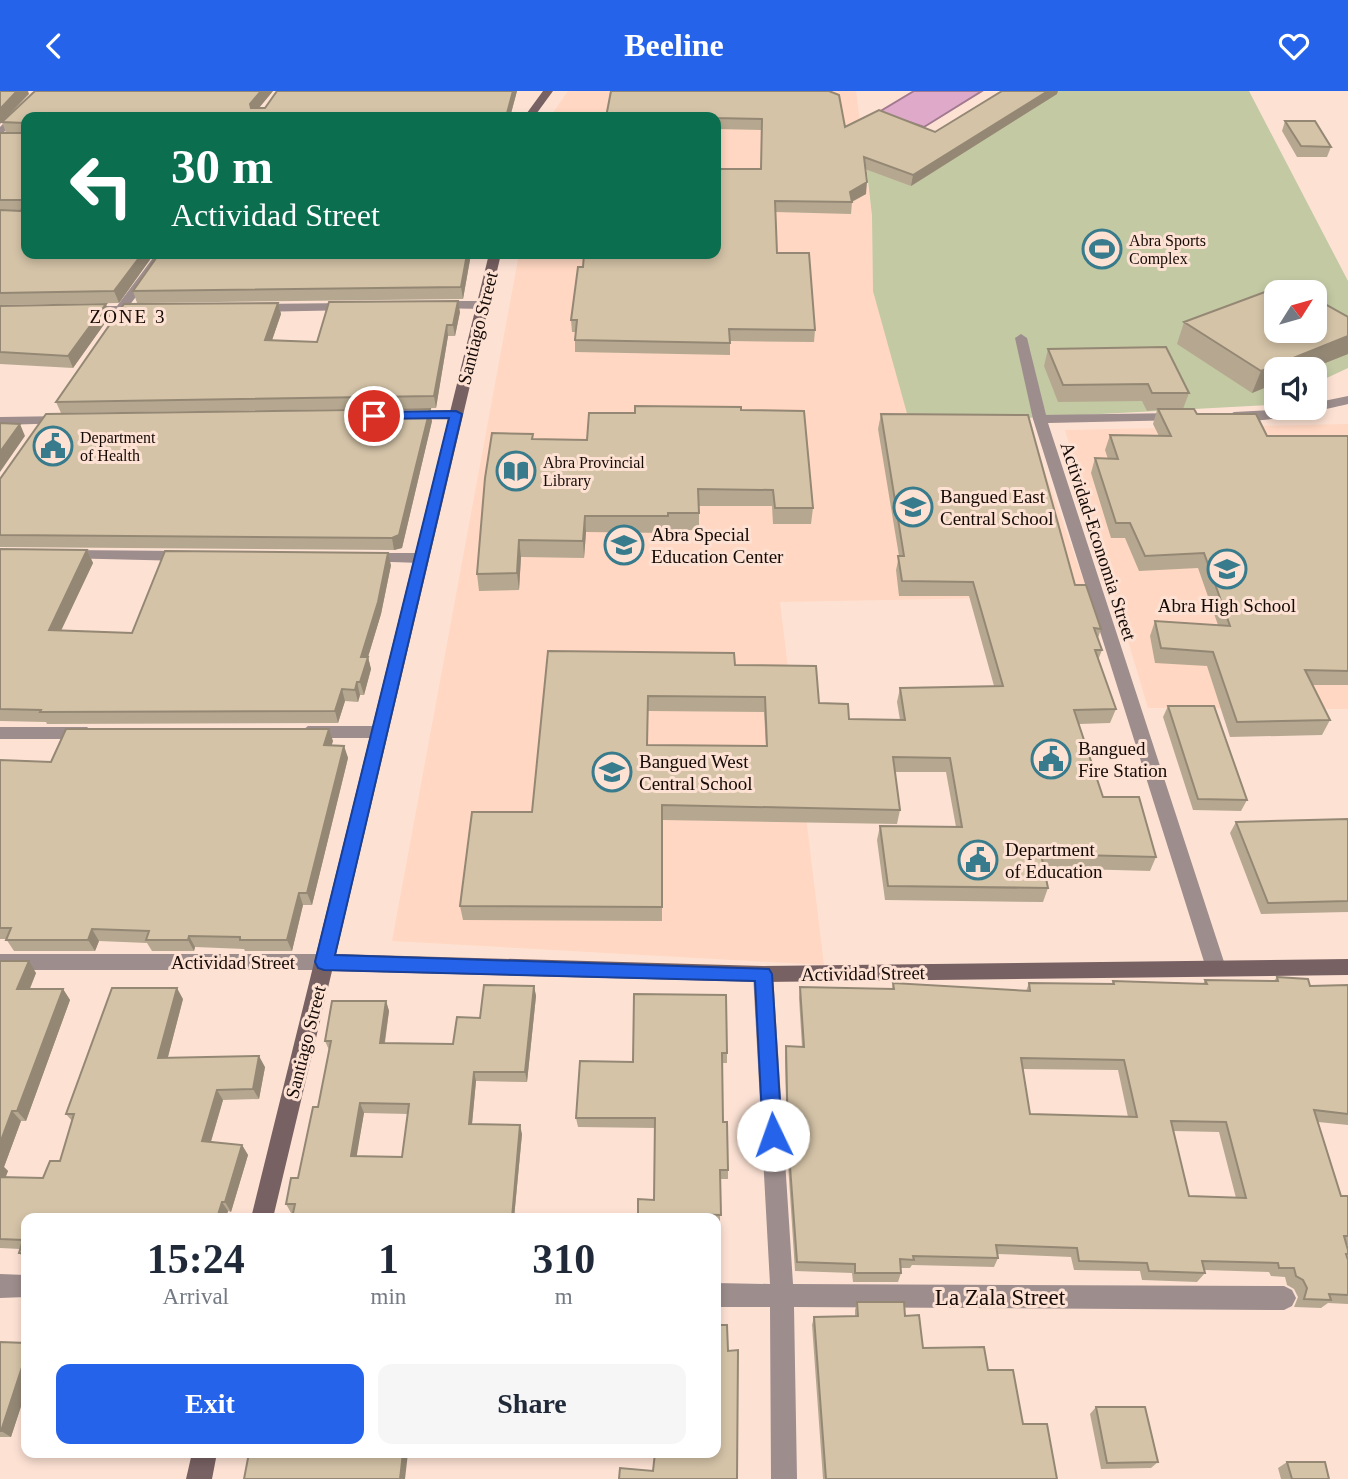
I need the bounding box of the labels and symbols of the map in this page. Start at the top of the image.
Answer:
sports icon: Abra Sports Complex [1081,228,1123,270]
place label: Abra Sports Complex [1129,232,1206,268]
street label: Santiago Street [453,269,502,387]
north arrow [1264,280,1326,343]
district label: ZONE 3 [90,306,166,327]
pin [344,386,404,446]
public building icon: Department of Health [32,425,74,467]
place label: Department of Health [80,429,156,464]
street label: Actividad-Economia Street [1056,439,1141,644]
library icon: Abra Provincial Library [495,450,537,492]
place label: Abra Provincial Library [543,454,645,490]
school or university icon: Bangued East Central School [892,486,934,528]
place label: Bangued East Central School [940,486,1053,529]
school or university icon: Abra Special Education Center [603,524,645,566]
place label: Abra Special Education Center [651,524,784,567]
school or university icon: Abra High School [1206,548,1248,590]
place label: Abra High School [1158,595,1296,616]
public building icon: Bangued Fire Station [1030,738,1072,780]
place label: Bangued Fire Station [1078,738,1168,781]
school or university icon: Bangued West Central School [591,751,633,793]
place label: Bangued West Central School [639,751,752,794]
public building icon: Department of Education [957,839,999,881]
place label: Department of Education [1005,839,1103,882]
street label: Actividad Street [171,952,296,973]
street label: Actividad Street [801,962,926,985]
street label: Santiago Street [281,983,330,1101]
position arrow [736,1098,810,1172]
street label: La Zala Street [935,1285,1066,1310]

